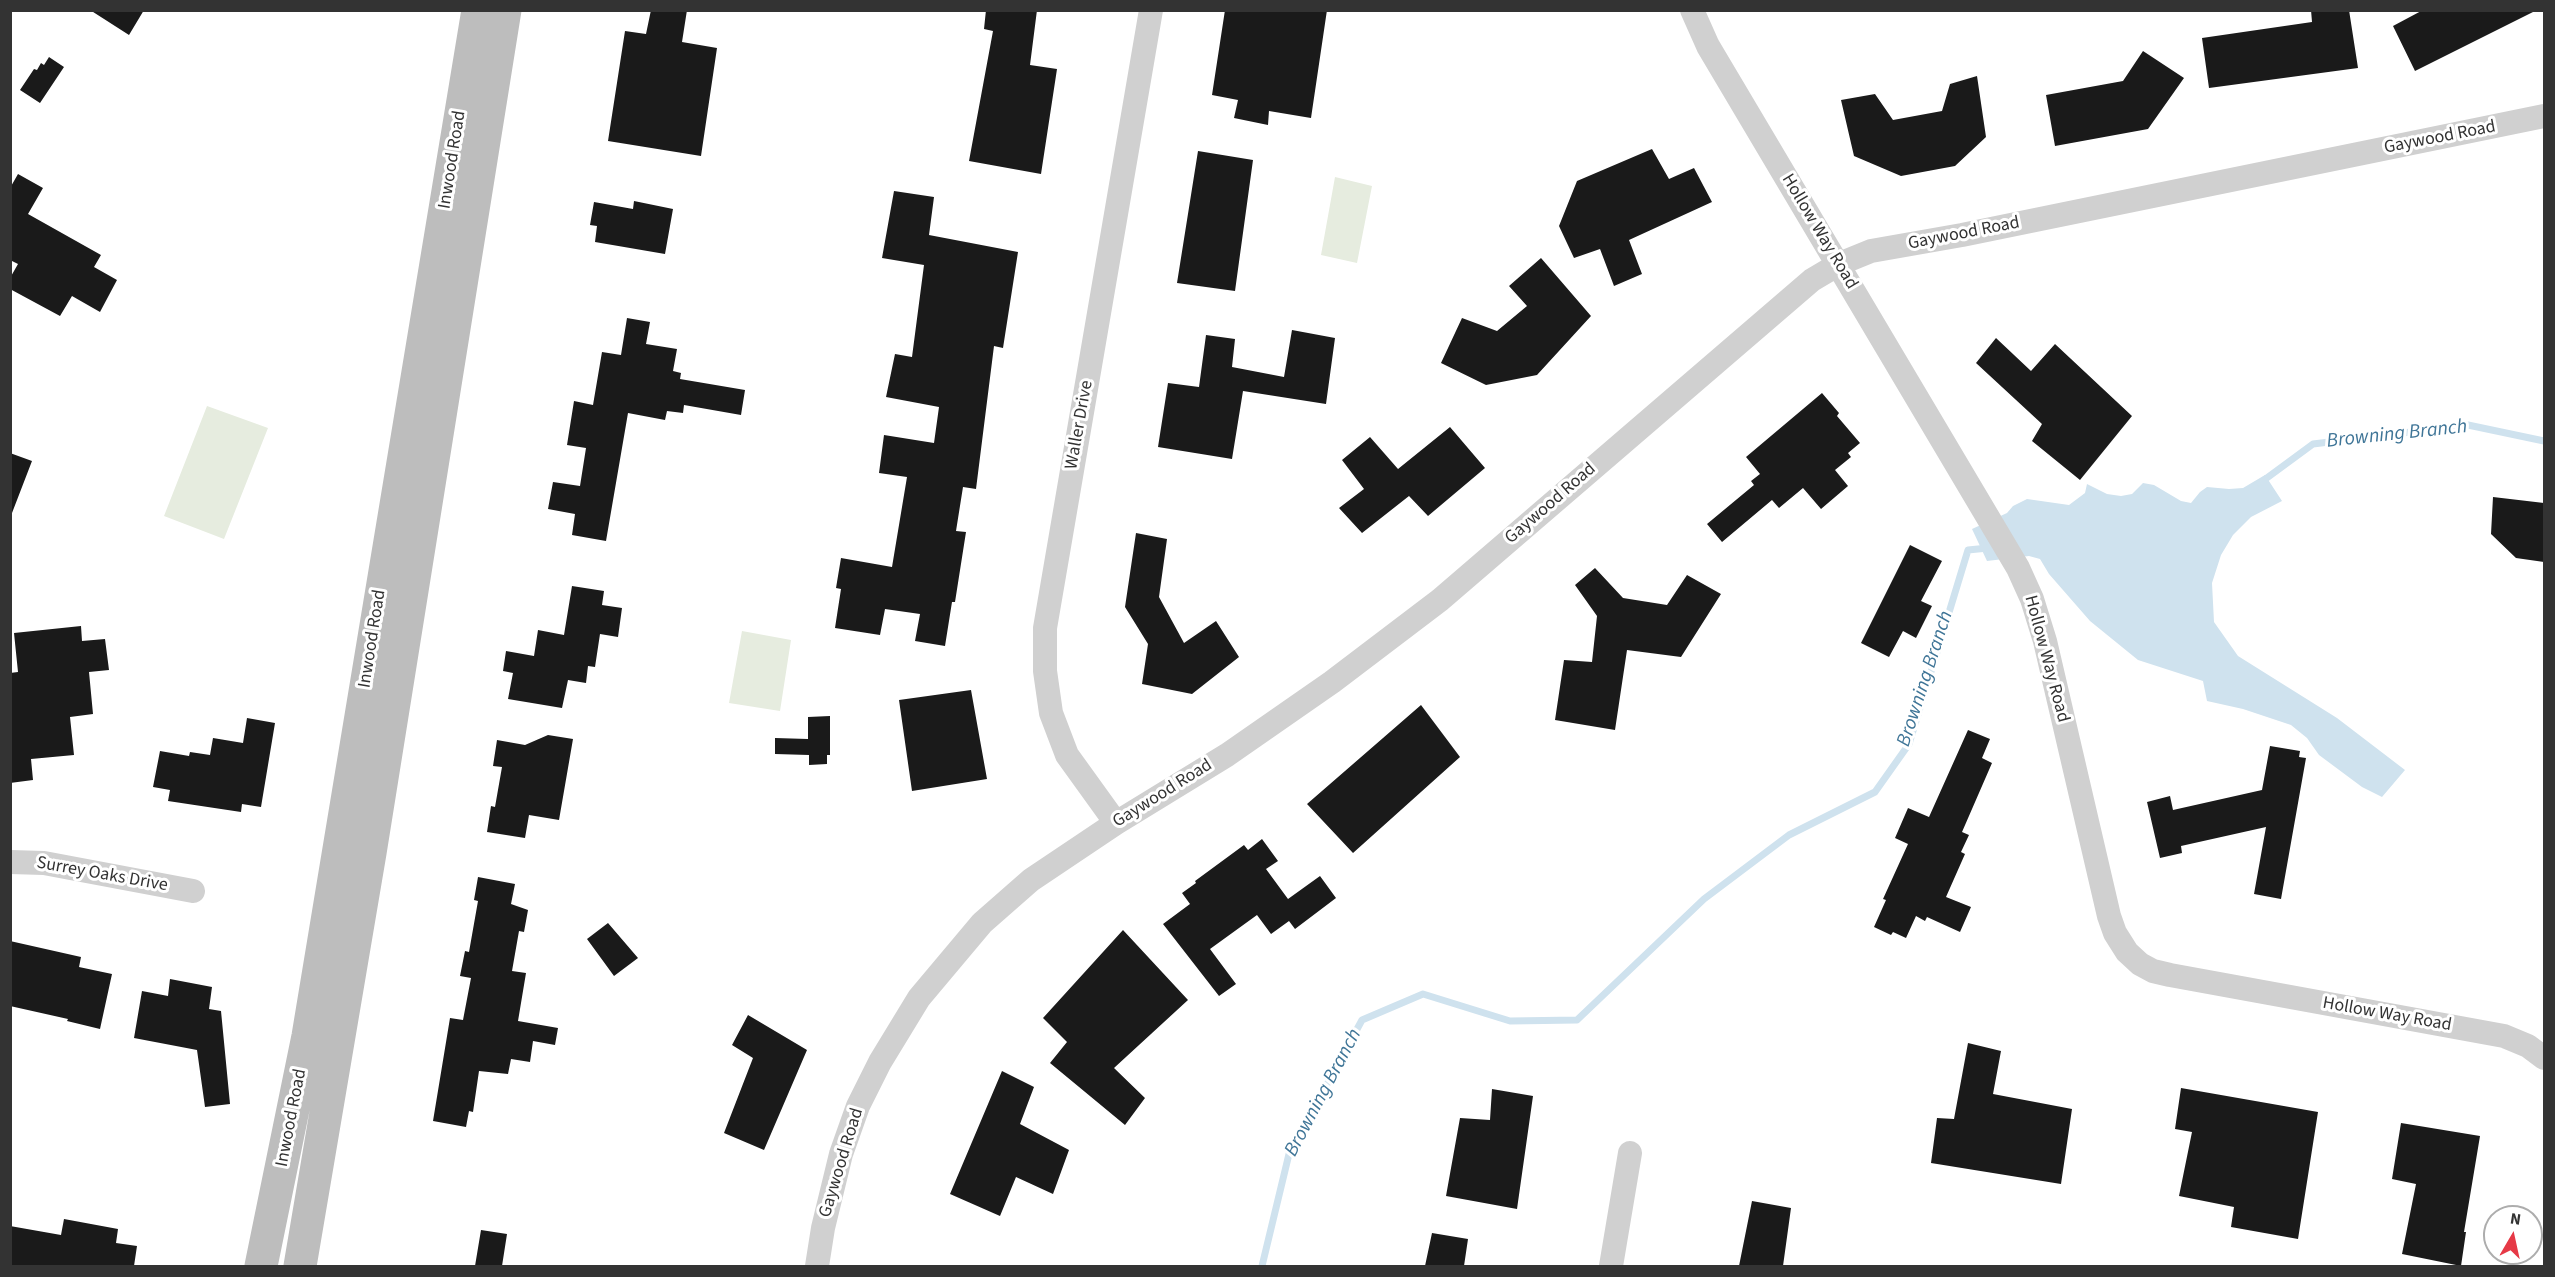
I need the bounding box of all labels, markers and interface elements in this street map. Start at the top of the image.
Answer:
street label: Inwood Road [435,109,471,211]
street label: Gaywood Road [2382,117,2498,159]
street label: Hollow Way Road [1776,171,1862,293]
street label: Gaywood Road [1906,213,2022,255]
street label: Waller Drive [1062,379,1098,471]
water label: Browning Branch [2326,416,2468,454]
street label: Gaywood Road [1501,459,1601,549]
street label: Inwood Road [355,588,391,690]
street label: Hollow Way Road [2019,593,2073,725]
water label: Browning Branch [1893,608,1959,750]
street label: Gaywood Road [1109,755,1217,833]
street label: Surrey Oaks Drive [35,853,169,897]
street label: Hollow Way Road [2321,993,2453,1037]
water label: Browning Branch [1280,1025,1368,1161]
street label: Inwood Road [272,1067,312,1169]
street label: Gaywood Road [815,1106,869,1220]
north arrow [2483,1205,2543,1265]
text: N [2509,1207,2522,1231]

